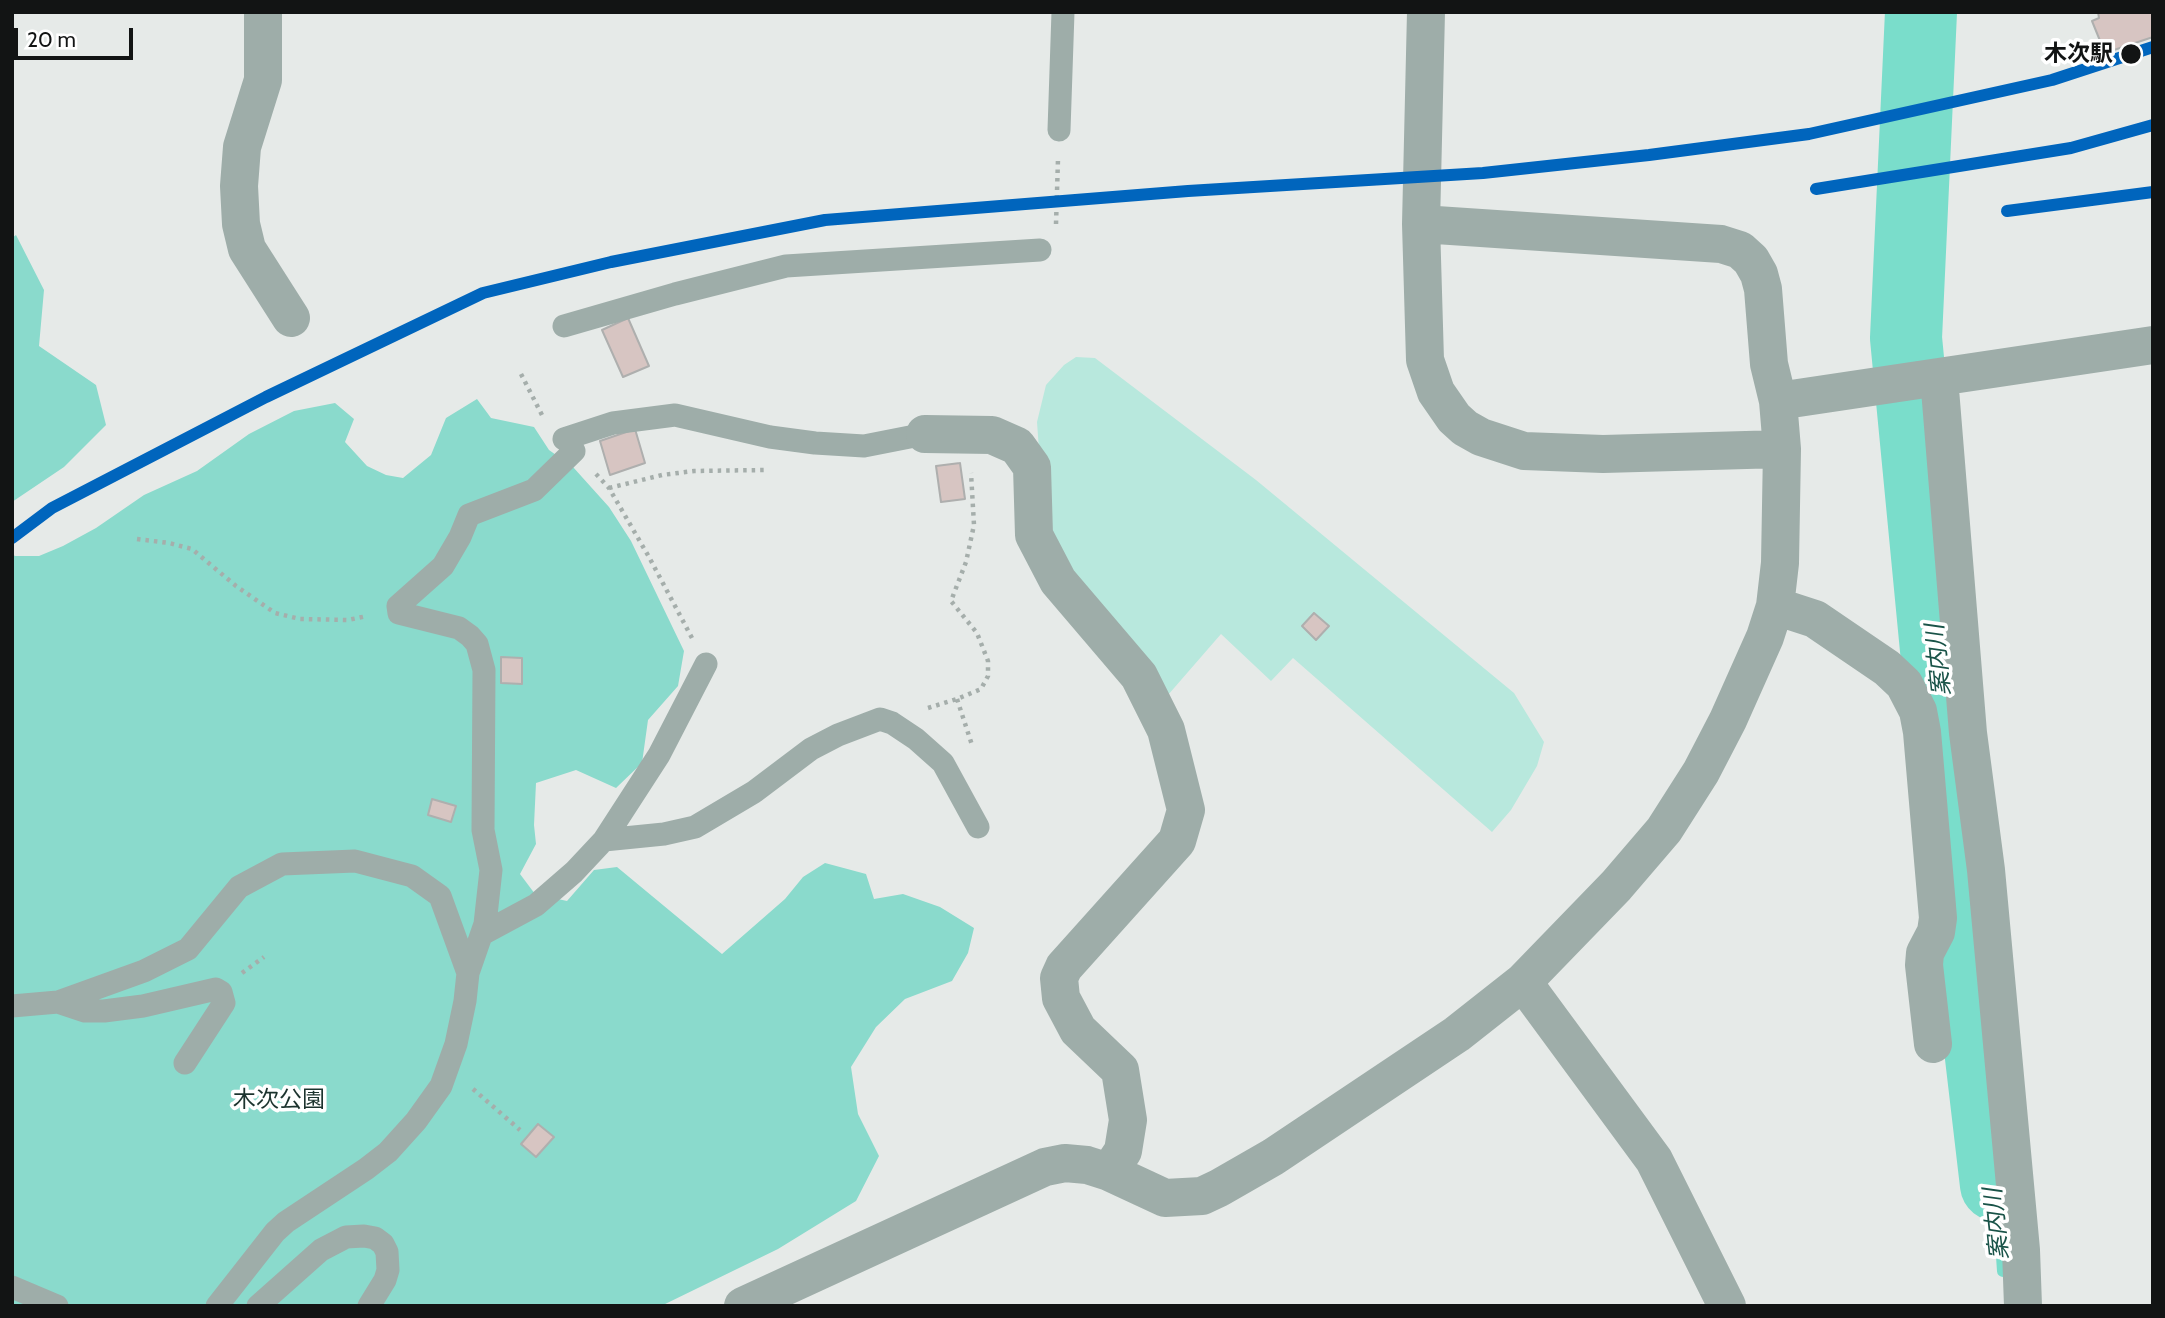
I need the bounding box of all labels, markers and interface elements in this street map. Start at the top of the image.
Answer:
scale bar [18,14,136,58]
text: 20 m [27,27,76,52]
place label: 木次駅 [2044,40,2113,68]
marker: 木次駅 [2119,42,2143,66]
water label: 案内川 [1921,623,1957,697]
park label: 木次公園 [233,1086,325,1114]
water label: 案内川 [1979,1187,2015,1261]

